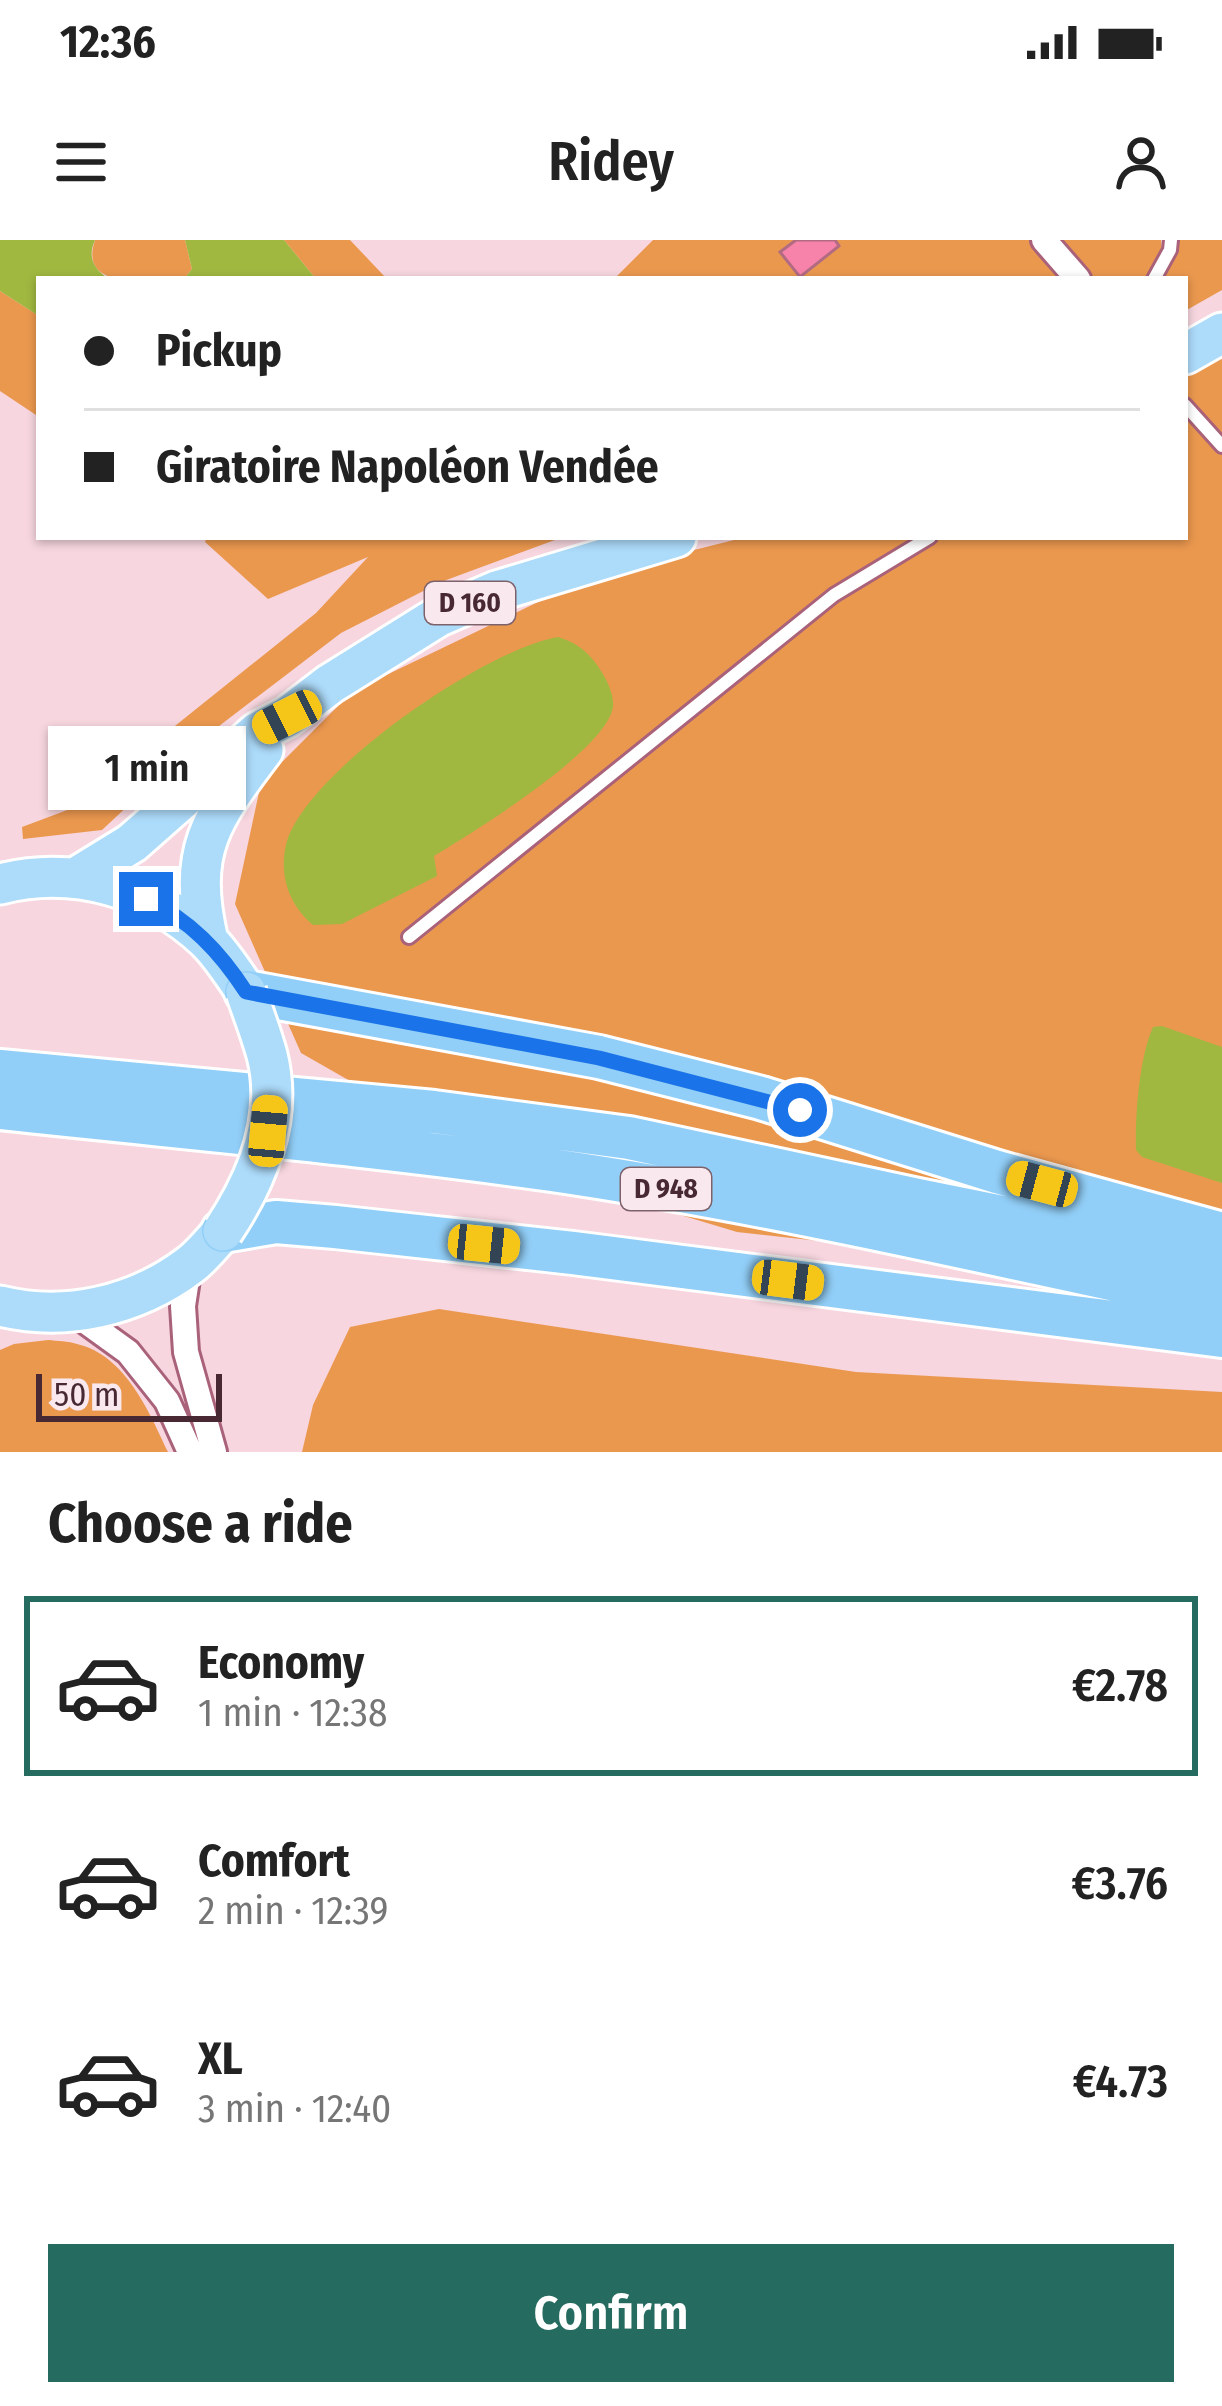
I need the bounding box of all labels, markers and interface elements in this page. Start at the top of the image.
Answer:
text: 12:36 [60,15,156,69]
icon: menu [48,129,114,195]
icon: person [1108,129,1174,195]
text: Ridey [548,130,674,194]
text: Pickup [156,324,282,378]
text: Giratoire Napoléon Vendée [156,440,659,494]
road number: D 160 [425,582,515,624]
car [247,685,327,749]
callout: 1 min [47,725,245,809]
text: 1 min [105,745,189,791]
route end [119,872,173,926]
route start [773,1083,827,1137]
car [247,1094,289,1168]
car [1003,1157,1081,1211]
road number: D 948 [621,1168,711,1210]
car [446,1222,522,1266]
car [750,1258,826,1302]
scale bar [36,1368,222,1421]
text: 50 m [54,1375,119,1415]
text: Choose a ride [48,1492,353,1556]
icon: car [54,1632,162,1740]
text: Economy [198,1636,364,1690]
text: €2.78 [1072,1659,1168,1713]
text: 1 min · 12:38 [198,1690,387,1736]
icon: car [54,1830,162,1938]
text: Comfort [198,1834,350,1888]
text: €3.76 [1072,1857,1168,1911]
text: 2 min · 12:39 [198,1888,388,1934]
icon: car [54,2028,162,2136]
text: XL [198,2032,243,2086]
text: €4.73 [1073,2055,1168,2109]
text: 3 min · 12:40 [198,2086,391,2132]
button: Confirm [48,2244,1174,2382]

